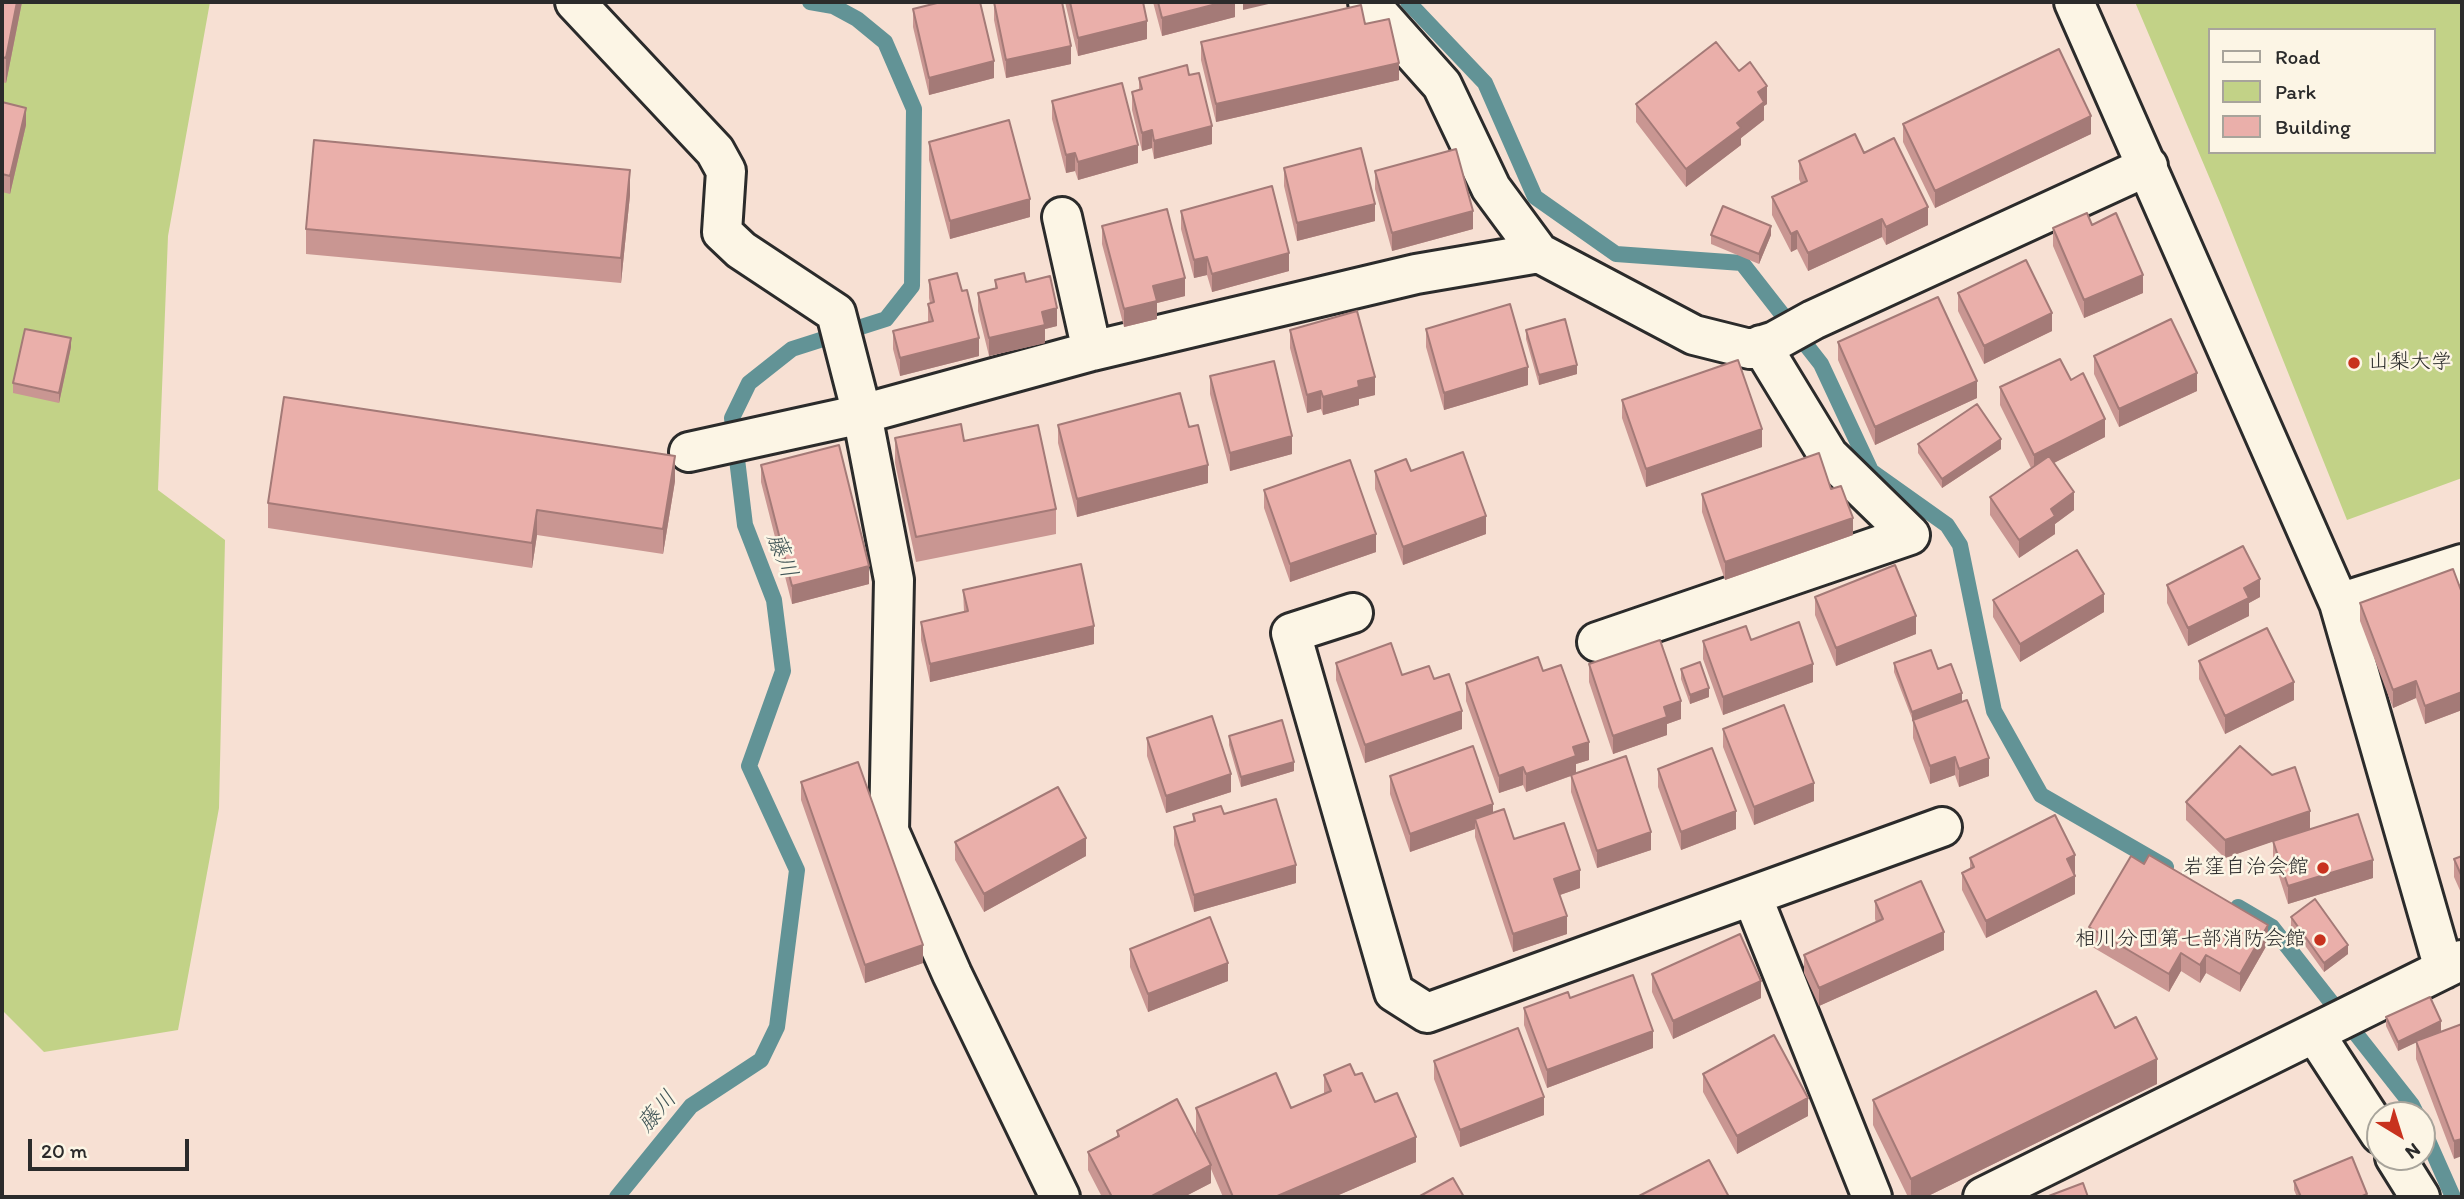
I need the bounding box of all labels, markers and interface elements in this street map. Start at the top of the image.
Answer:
legend [2208,28,2436,154]
text: Road [2275,44,2320,69]
text: Park [2275,79,2316,104]
text: Building [2275,114,2351,139]
place label: 山梨大学 [2368,350,2452,376]
marker: 山梨大学 [2346,355,2362,371]
water label: 藤川 [760,530,802,582]
place label: 岩窪自治会館 [2183,855,2309,881]
marker: 岩窪自治会館 [2315,860,2331,876]
place label: 相川分団第七部消防会館 [2075,927,2306,953]
marker: 相川分団第七部消防会館 [2312,932,2328,948]
water label: 藤川 [632,1086,684,1138]
north arrow [2366,1101,2436,1171]
scale bar [32,1126,192,1170]
text: 20 m [41,1138,87,1163]
text: N [2401,1138,2425,1164]

